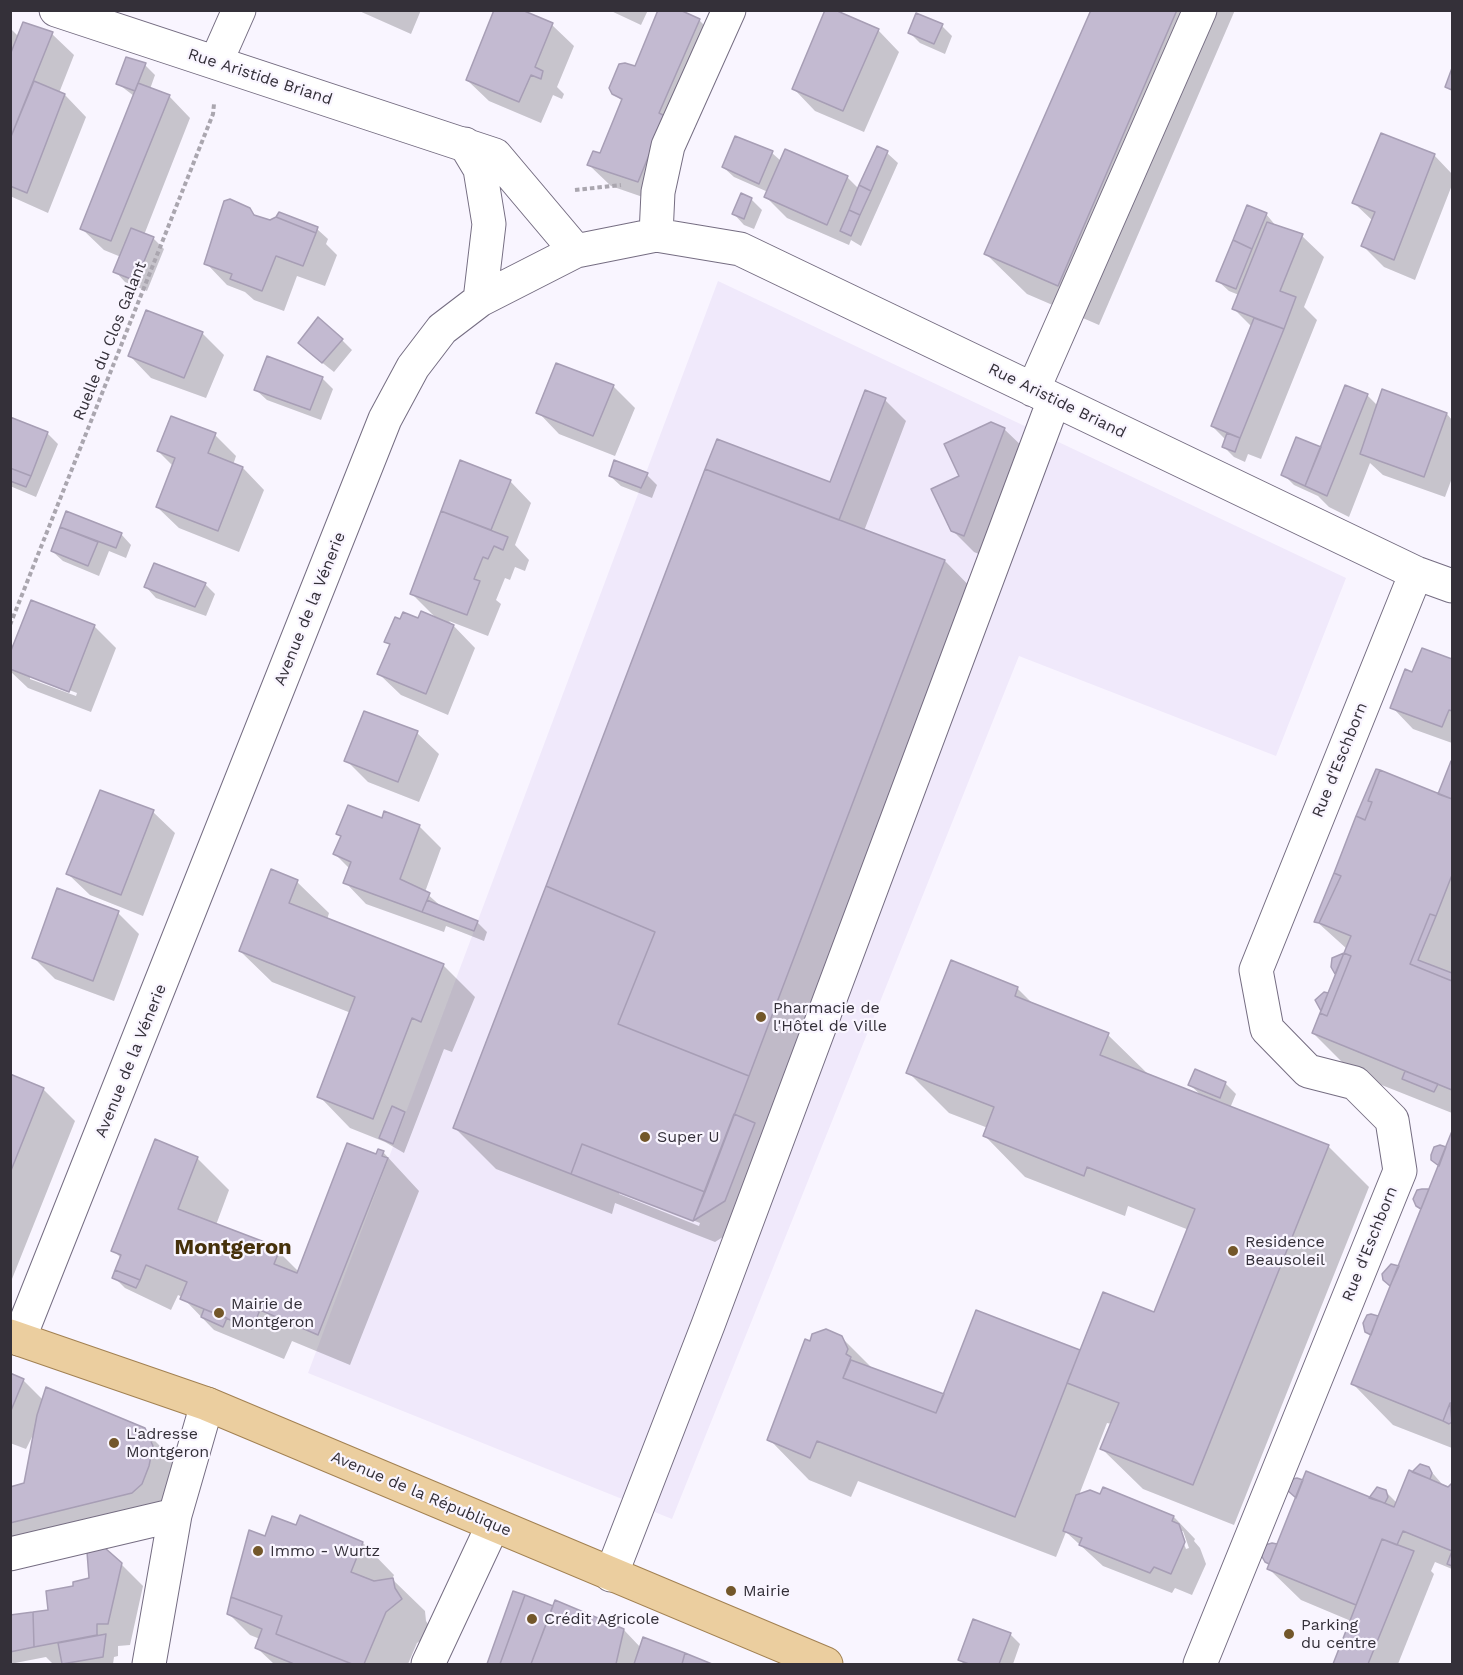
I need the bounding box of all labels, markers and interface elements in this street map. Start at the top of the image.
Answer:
street label: Rue Aristide Briand [185,45,335,109]
street label: Ruelle du Clos Galant [69,259,151,423]
street label: Rue Aristide Briand [985,359,1129,443]
street label: Avenue de la Vénerie [270,529,350,689]
street label: Rue d'Eschborn [1308,700,1372,820]
street label: Avenue de la Vénerie [91,981,171,1141]
place label: Pharmacie de l'Hôtel de Ville [773,998,887,1036]
marker: Pharmacie de l'Hôtel de Ville [754,1010,768,1024]
place label: Super U [657,1127,720,1147]
marker: Super U [638,1130,652,1144]
street label: Rue d'Eschborn [1338,1184,1402,1304]
place label: Residence Beausoleil [1245,1232,1325,1270]
district label: Montgeron [174,1235,292,1261]
marker: Residence Beausoleil [1226,1244,1240,1258]
place label: Mairie de Montgeron [231,1294,314,1332]
marker: Mairie de Montgeron [212,1306,226,1320]
place label: L'adresse Montgeron [126,1424,209,1462]
marker: L'adresse Montgeron [107,1436,121,1450]
street label: Avenue de la République [328,1447,514,1541]
place label: Immo - Wurtz [270,1541,380,1561]
marker: Immo - Wurtz [251,1544,265,1558]
place label: Mairie [743,1581,790,1601]
marker: Mairie [724,1584,738,1598]
place label: Crédit Agricole [544,1609,659,1629]
marker: Crédit Agricole [525,1612,539,1626]
place label: Parking du centre [1301,1615,1377,1653]
marker: Parking du centre [1282,1627,1296,1641]

